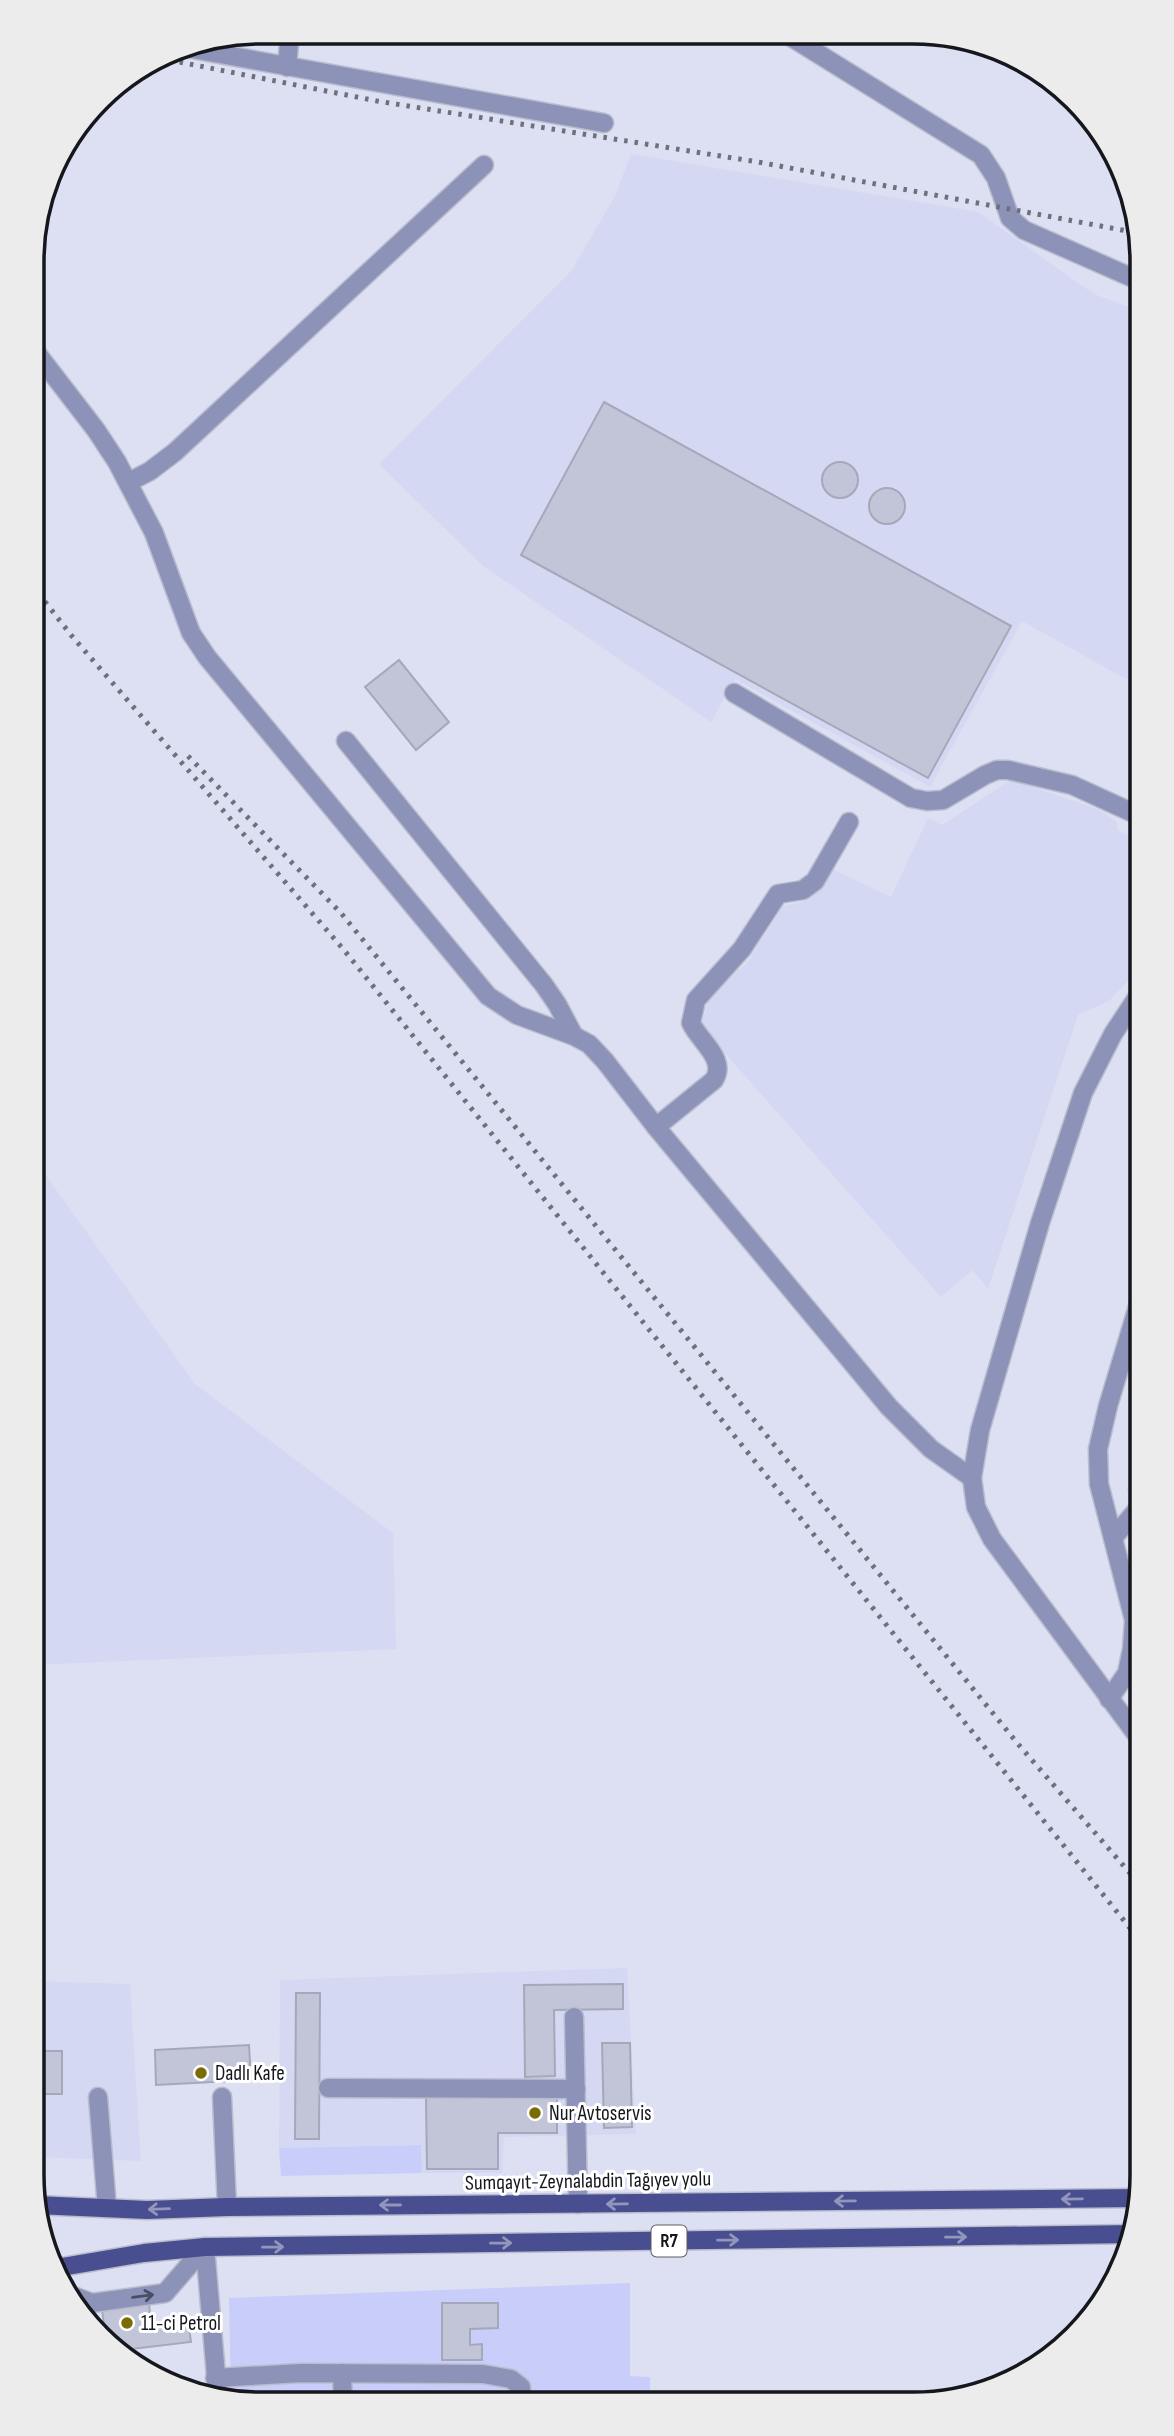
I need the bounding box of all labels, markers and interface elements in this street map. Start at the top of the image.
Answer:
place label: Dadlı Kafe [215,2061,285,2086]
marker: Dadlı Kafe [193,2065,209,2081]
place label: Nur Avtoservis [549,2101,652,2126]
marker: Nur Avtoservis [527,2105,543,2121]
street label: Sumqayıt-Zeynalabdin Tağıyev yolu [465,2166,711,2196]
one-way arrow [1061,2192,1084,2206]
one-way arrow [833,2194,856,2208]
one-way arrow [606,2197,629,2211]
one-way arrow [378,2198,401,2212]
one-way arrow [148,2203,171,2216]
road number: R7 [652,2226,686,2256]
one-way arrow [944,2230,967,2243]
one-way arrow [716,2233,739,2247]
one-way arrow [489,2236,512,2250]
one-way arrow [261,2240,284,2253]
one-way arrow [131,2289,154,2302]
place label: 11-ci Petrol [141,2311,221,2336]
marker: 11-ci Petrol [119,2315,135,2331]

